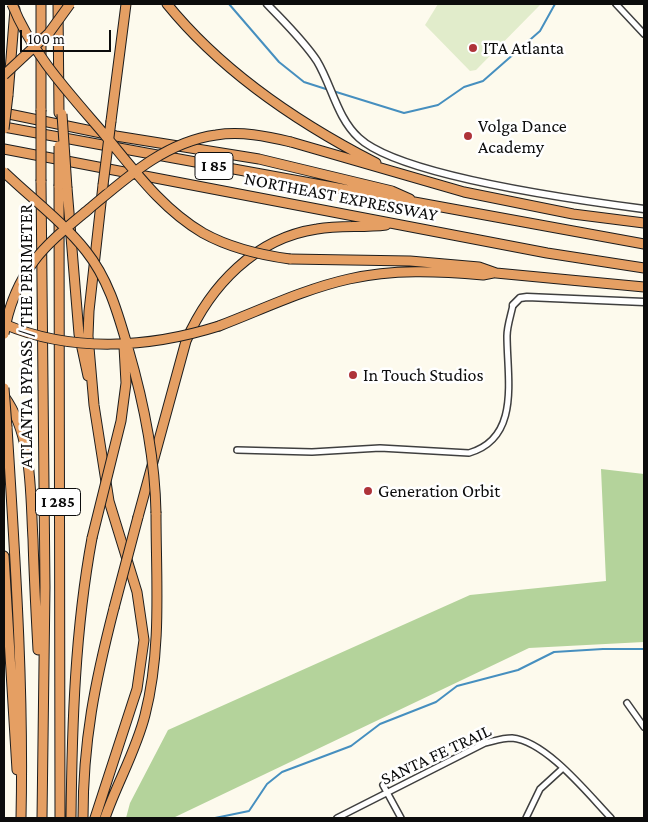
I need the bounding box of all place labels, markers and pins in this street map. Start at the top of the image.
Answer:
place label: ITA Atlanta [483,37,564,59]
marker: ITA Atlanta [467,42,479,54]
place label: Volga Dance Academy [478,115,567,158]
marker: Volga Dance Academy [462,130,474,142]
place label: In Touch Studios [363,364,484,386]
marker: In Touch Studios [347,369,359,381]
place label: Generation Orbit [378,480,500,502]
marker: Generation Orbit [362,485,374,497]

